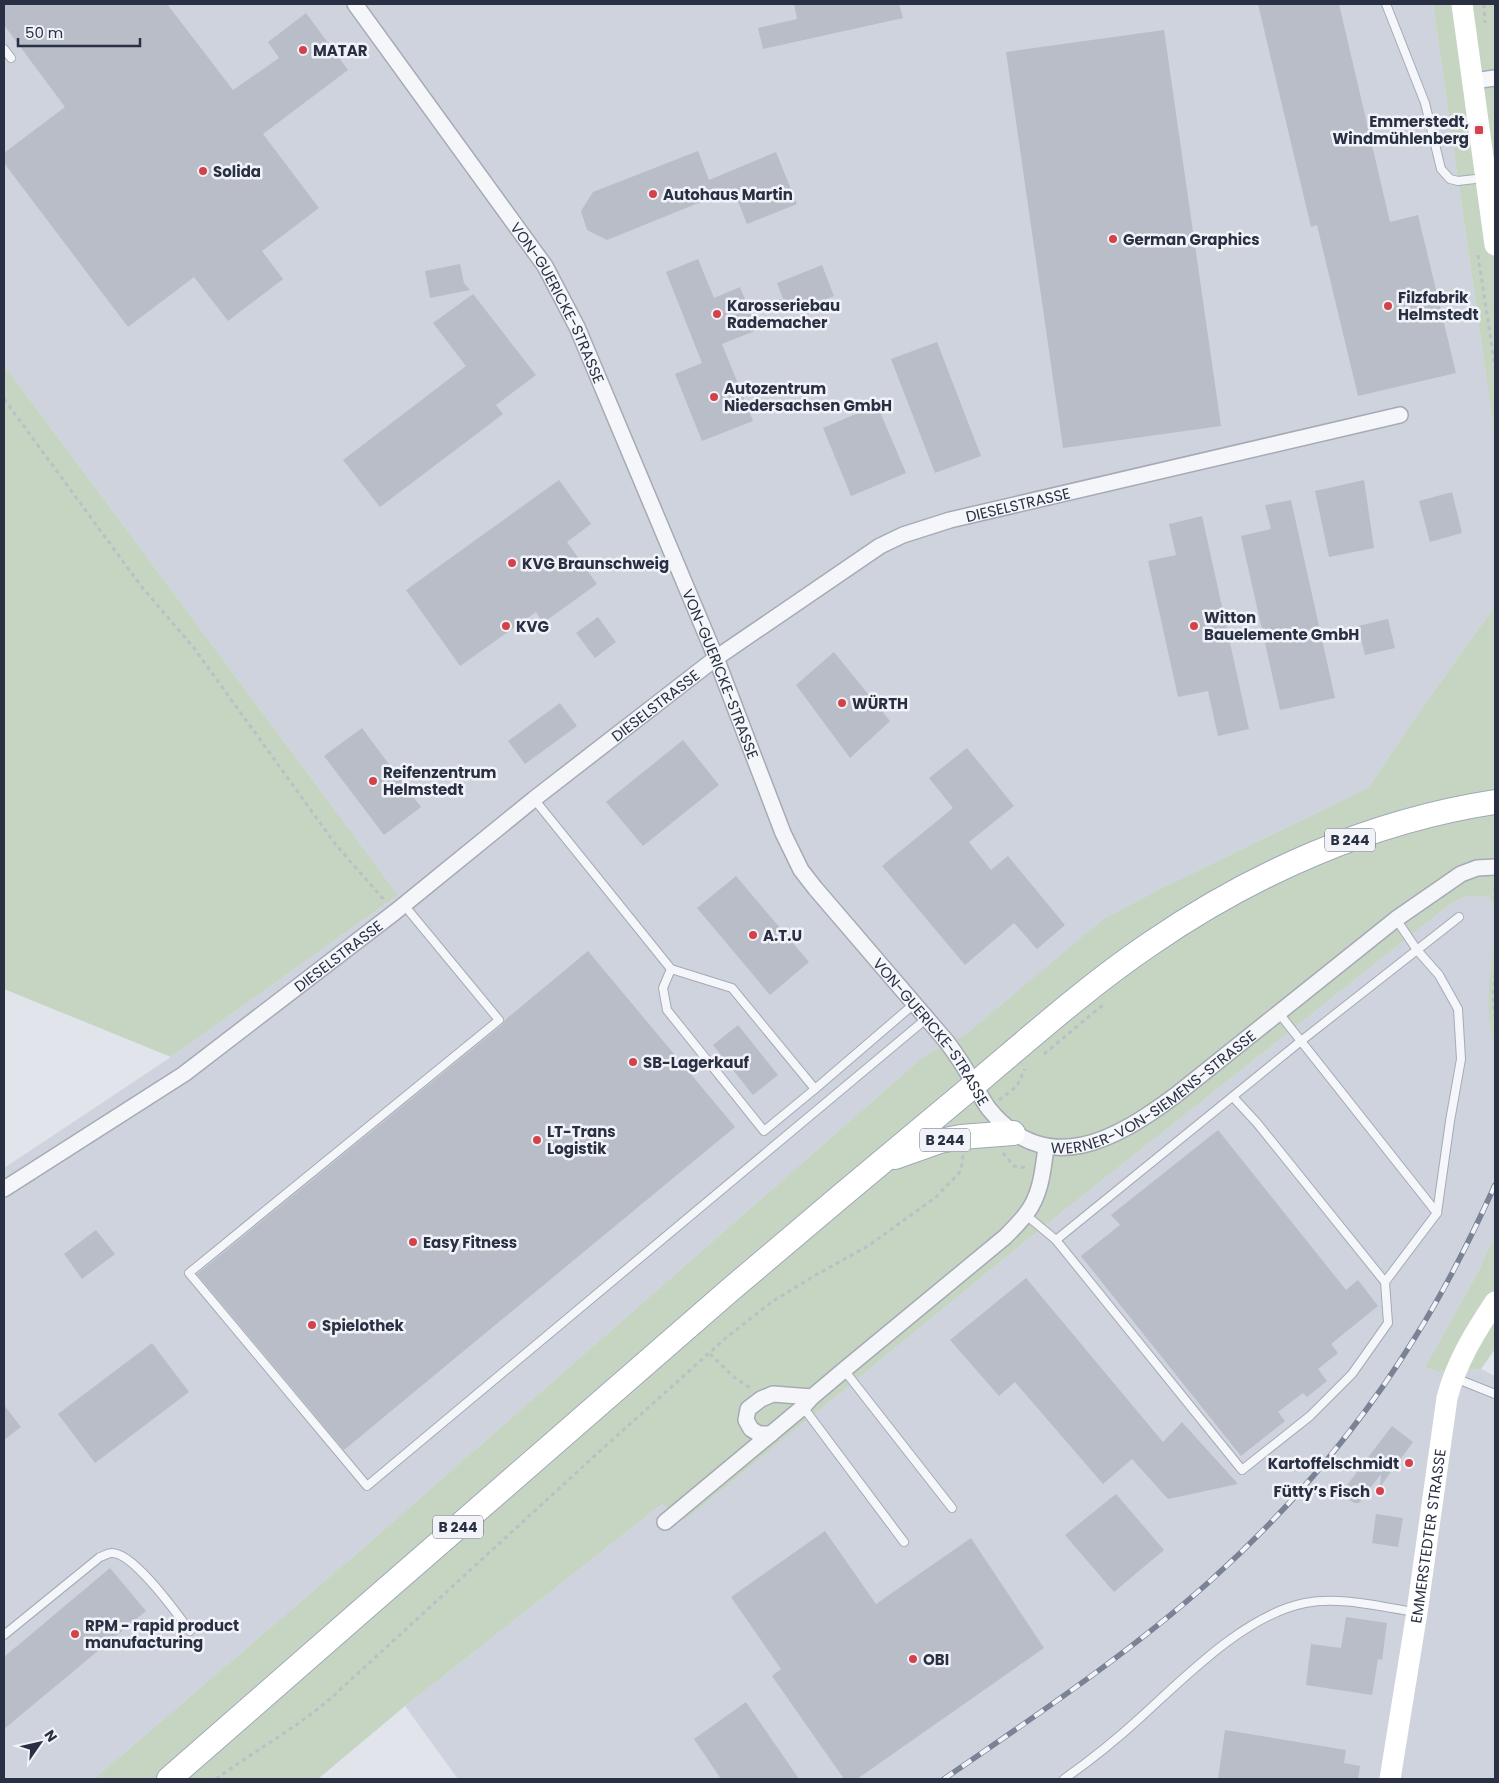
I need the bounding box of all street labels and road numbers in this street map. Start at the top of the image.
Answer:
street label: VON-GUERICKE-STRASSE [506,218,610,386]
street label: DIESELSTRASSE [964,482,1072,527]
street label: VON-GUERICKE-STRASSE [678,586,764,762]
street label: DIESELSTRASSE [607,664,704,746]
road number: B 244 [1325,828,1375,852]
street label: DIESELSTRASSE [290,915,387,996]
street label: VON-GUERICKE-STRASSE [869,953,994,1109]
street label: WERNER-VON-SIEMENS-STRASSE [1050,1025,1260,1158]
road number: B 244 [920,1128,970,1152]
street label: EMMERSTEDTER STRASSE [1405,1447,1450,1625]
road number: B 244 [433,1515,483,1538]

